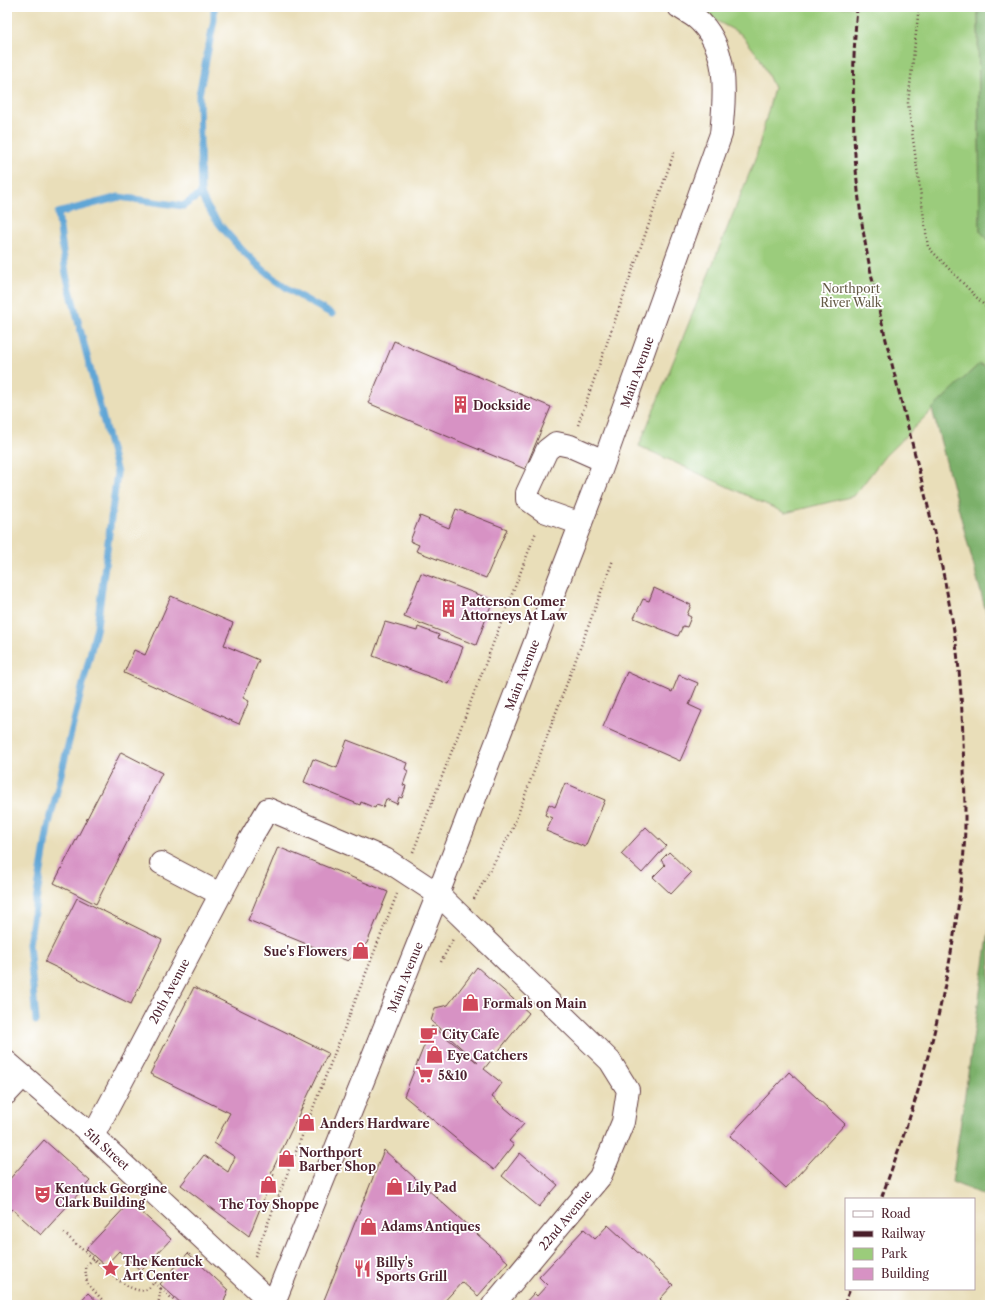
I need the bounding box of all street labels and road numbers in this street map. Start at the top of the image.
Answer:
street label: Main Avenue [617,334,657,410]
street label: Main Avenue [502,637,543,713]
street label: Main Avenue [384,939,426,1015]
street label: 20th Avenue [146,956,193,1026]
street label: 5th Street [81,1125,133,1174]
street label: 22nd Avenue [535,1187,595,1253]

